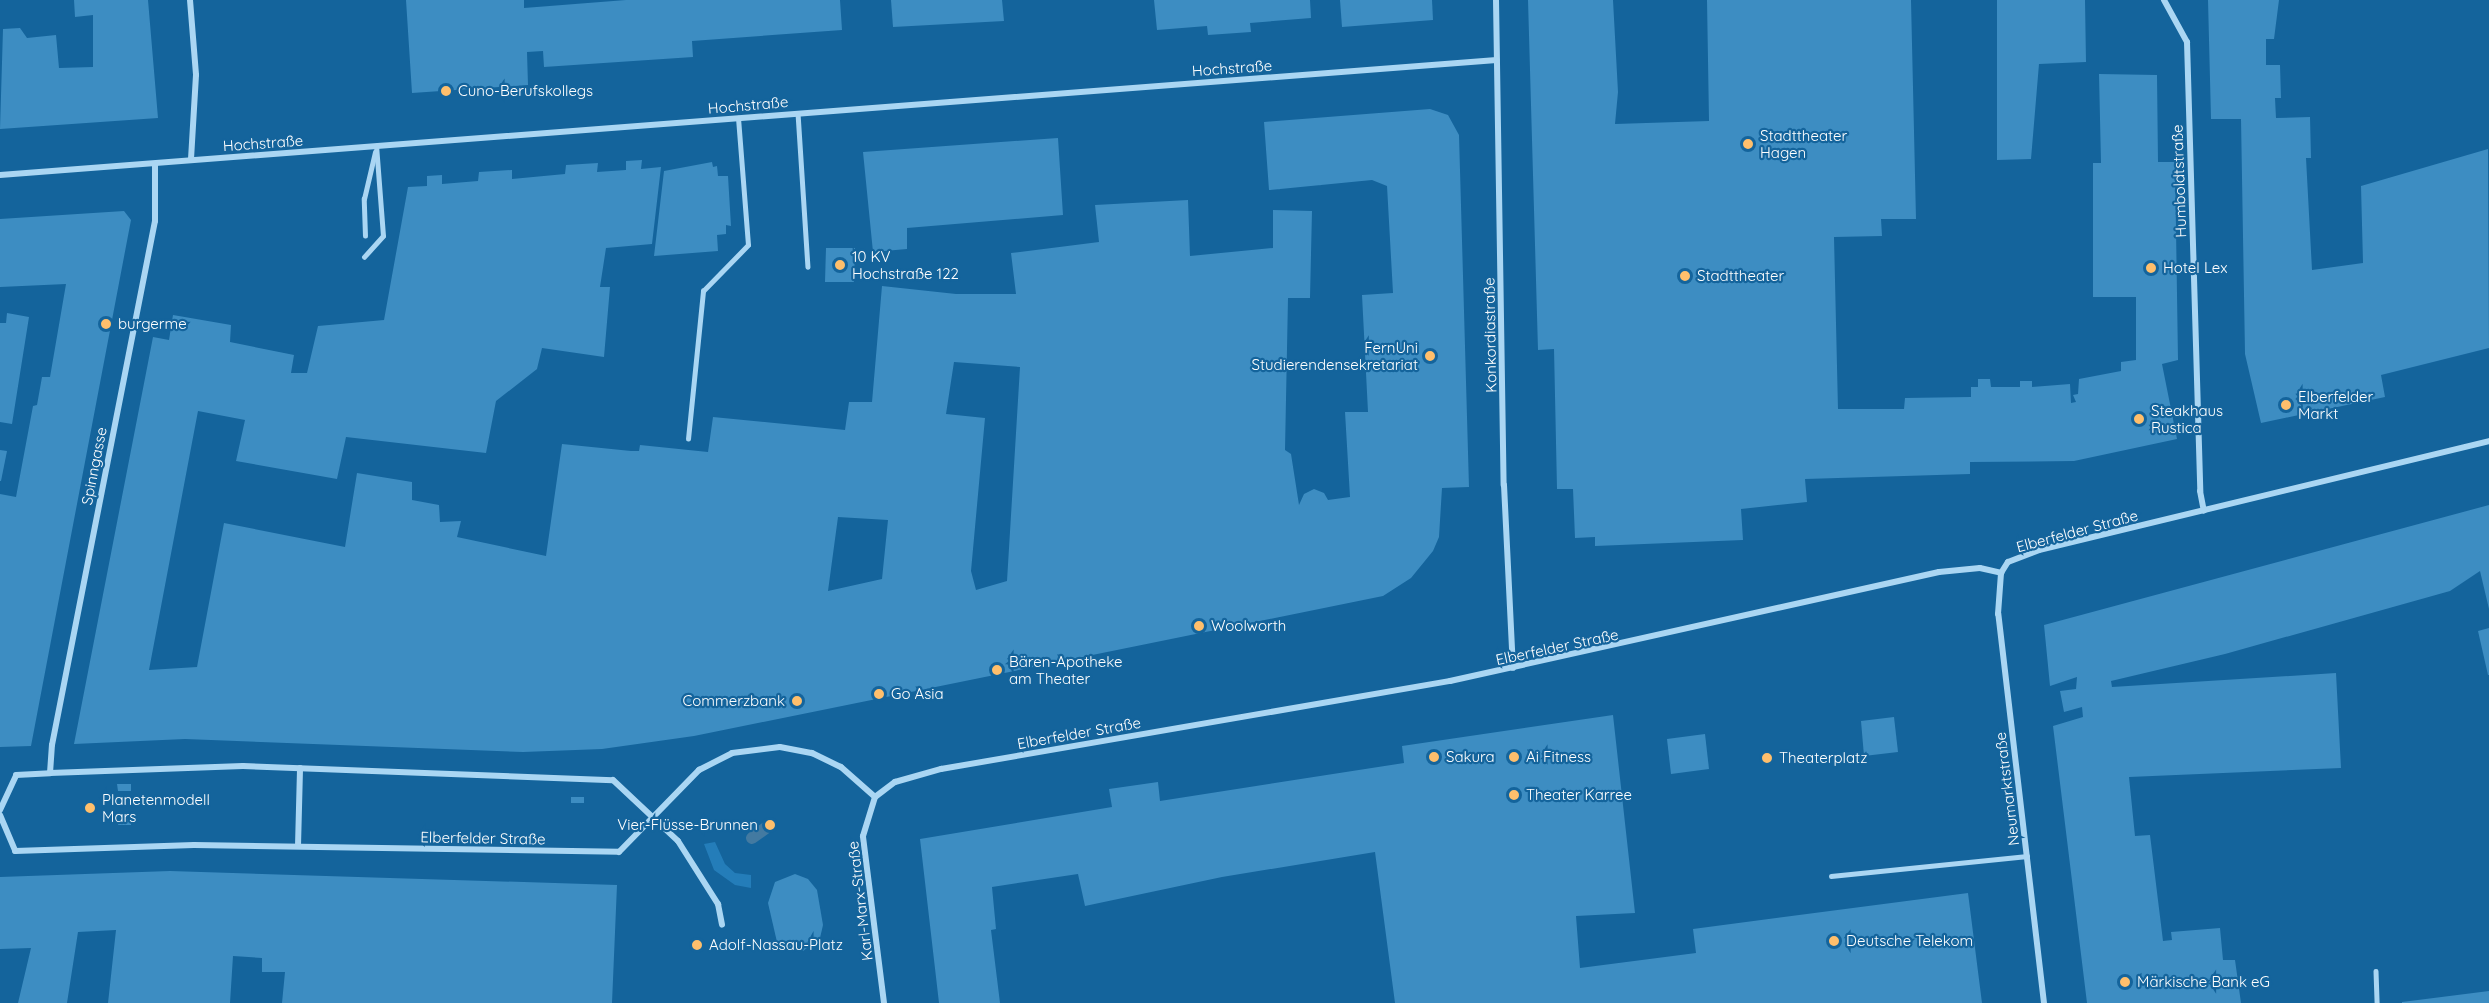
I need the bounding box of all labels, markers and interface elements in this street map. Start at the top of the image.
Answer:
street label: Hochstraße [1191,56,1273,80]
place label: Cuno-Berufskollegs [458,82,593,100]
marker: Cuno-Berufskollegs [439,84,453,98]
street label: Hochstraße [707,93,789,117]
street label: Humboldtstraße [2168,124,2190,238]
place label: Stadttheater Hagen [1760,126,1847,161]
street label: Hochstraße [222,131,304,155]
marker: Stadttheater Hagen [1741,137,1755,151]
place label: 10 KV Hochstraße 122 [852,247,959,282]
marker: 10 KV Hochstraße 122 [833,258,847,272]
place label: Hotel Lex [2163,259,2227,277]
marker: Hotel Lex [2144,261,2158,275]
place label: Stadttheater [1697,267,1784,285]
marker: Stadttheater [1678,269,1692,283]
street label: Konkordiastraße [1480,277,1500,393]
place label: burgerme [118,315,187,333]
marker: burgerme [99,317,113,331]
place label: FernUni Studierendensekretariat [1252,338,1418,373]
marker: FernUni Studierendensekretariat [1423,349,1437,363]
place label: Elberfelder Markt [2298,387,2373,422]
marker: Elberfelder Markt [2279,398,2293,412]
place label: Steakhaus Rustica [2151,401,2223,436]
marker: Steakhaus Rustica [2132,412,2146,426]
street label: Spinngasse [78,426,110,506]
street label: Elberfelder Straße [2014,506,2140,556]
place label: Woolworth [1211,617,1286,635]
marker: Woolworth [1192,619,1206,633]
street label: Elberfelder Straße [1494,625,1620,669]
place label: Bären-Apotheke am Theater [1009,652,1122,687]
marker: Bären-Apotheke am Theater [990,663,1004,677]
place label: Go Asia [891,685,944,703]
marker: Go Asia [872,687,886,701]
place label: Commerzbank [682,692,785,710]
marker: Commerzbank [790,694,804,708]
street label: Elberfelder Straße [1016,713,1142,753]
street label: Neumarktstraße [1991,731,2023,847]
place label: Sakura [1446,748,1495,766]
place label: Ai Fitness [1526,748,1591,766]
place label: Theaterplatz [1779,749,1867,767]
marker: Sakura [1427,750,1441,764]
marker: Ai Fitness [1507,750,1521,764]
marker: Theaterplatz [1760,751,1774,765]
place label: Theater Karree [1526,786,1632,804]
marker: Theater Karree [1507,788,1521,802]
place label: Planetenmodell Mars [102,790,210,825]
marker: Planetenmodell Mars [83,801,97,815]
place label: Vier-Flüsse-Brunnen [617,816,758,834]
marker: Vier-Flüsse-Brunnen [763,818,777,832]
street label: Elberfelder Straße [420,828,546,848]
street label: Karl-Marx-Straße [844,840,876,962]
place label: Deutsche Telekom [1846,932,1973,950]
marker: Deutsche Telekom [1827,934,1841,948]
place label: Adolf-Nassau-Platz [709,936,843,954]
marker: Adolf-Nassau-Platz [690,938,704,952]
place label: Märkische Bank eG [2137,973,2270,991]
marker: Märkische Bank eG [2118,975,2132,989]

